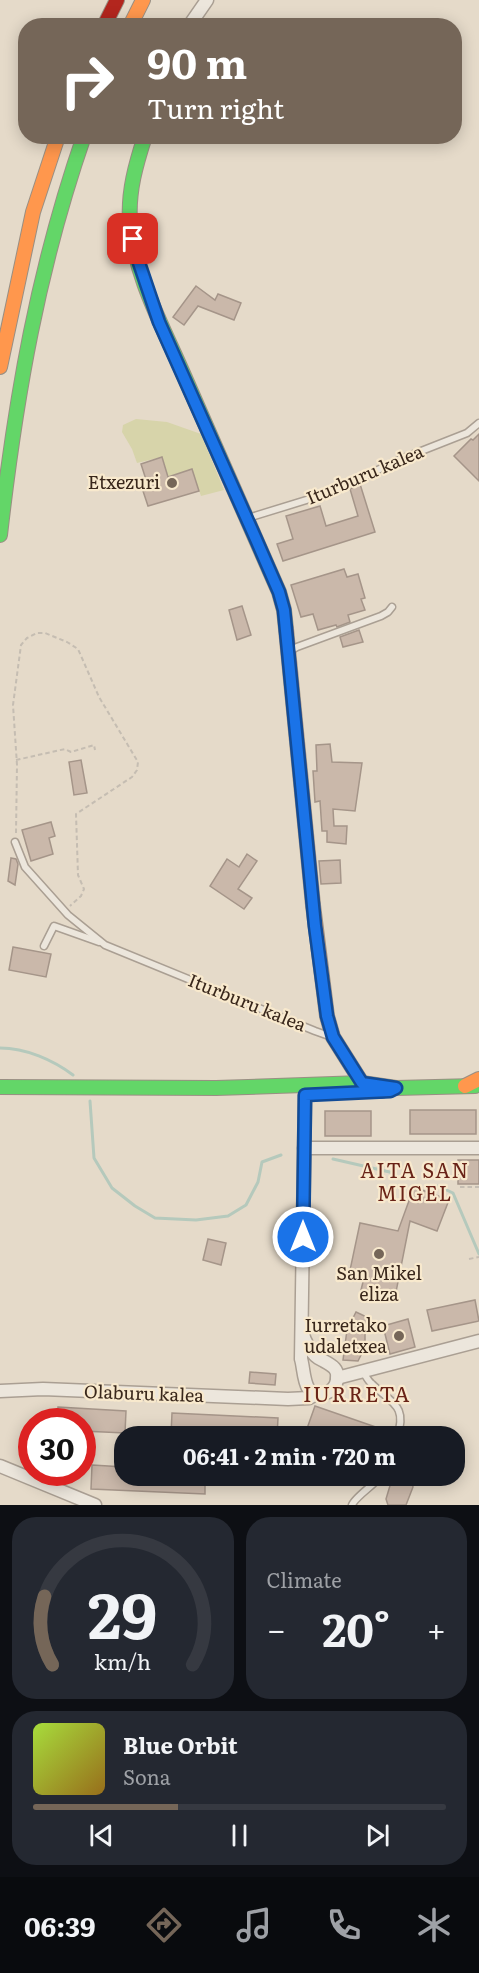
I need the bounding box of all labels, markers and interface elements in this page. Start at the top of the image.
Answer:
text: 90 m [147,30,247,92]
icon: right [48,42,126,120]
text: Turn right [147,87,284,127]
pin [107,213,158,264]
icon: arrive [116,222,149,255]
street label: Iturburu kalea [302,437,427,510]
place label: Etxezuri [88,468,160,495]
marker: Etxezuri [165,476,179,490]
street label: Iturburu kalea [185,966,311,1038]
district label: AITA SAN MIGEL [360,1154,470,1207]
position arrow [271,1205,335,1269]
marker: San Mikel eliza [372,1247,386,1261]
place label: San Mikel eliza [336,1259,422,1307]
place label: Iurretako udaletxea [304,1311,387,1359]
marker: Iurretako udaletxea [392,1329,406,1343]
street label: Olaburu kalea [84,1377,205,1408]
district label: IURRETA [303,1377,411,1408]
speed limit sign: 30 [18,1408,96,1486]
text: 06:41 · 2 min · 720 m [183,1439,396,1472]
text: Climate [267,1564,342,1594]
text: 29 [88,1566,157,1658]
text: 20° [322,1594,390,1661]
text: − [267,1603,286,1652]
text: + [427,1603,446,1652]
text: km/h [94,1645,151,1677]
text: Blue Orbit [123,1728,238,1761]
text: Sona [123,1761,171,1791]
icon: previous [85,1819,118,1852]
icon: pause [223,1819,256,1852]
icon: next [361,1819,394,1852]
icon: directions [143,1904,185,1946]
icon: music [233,1904,275,1946]
icon: phone [323,1904,365,1946]
icon: climate [413,1904,455,1946]
text: 06:39 [24,1905,96,1945]

